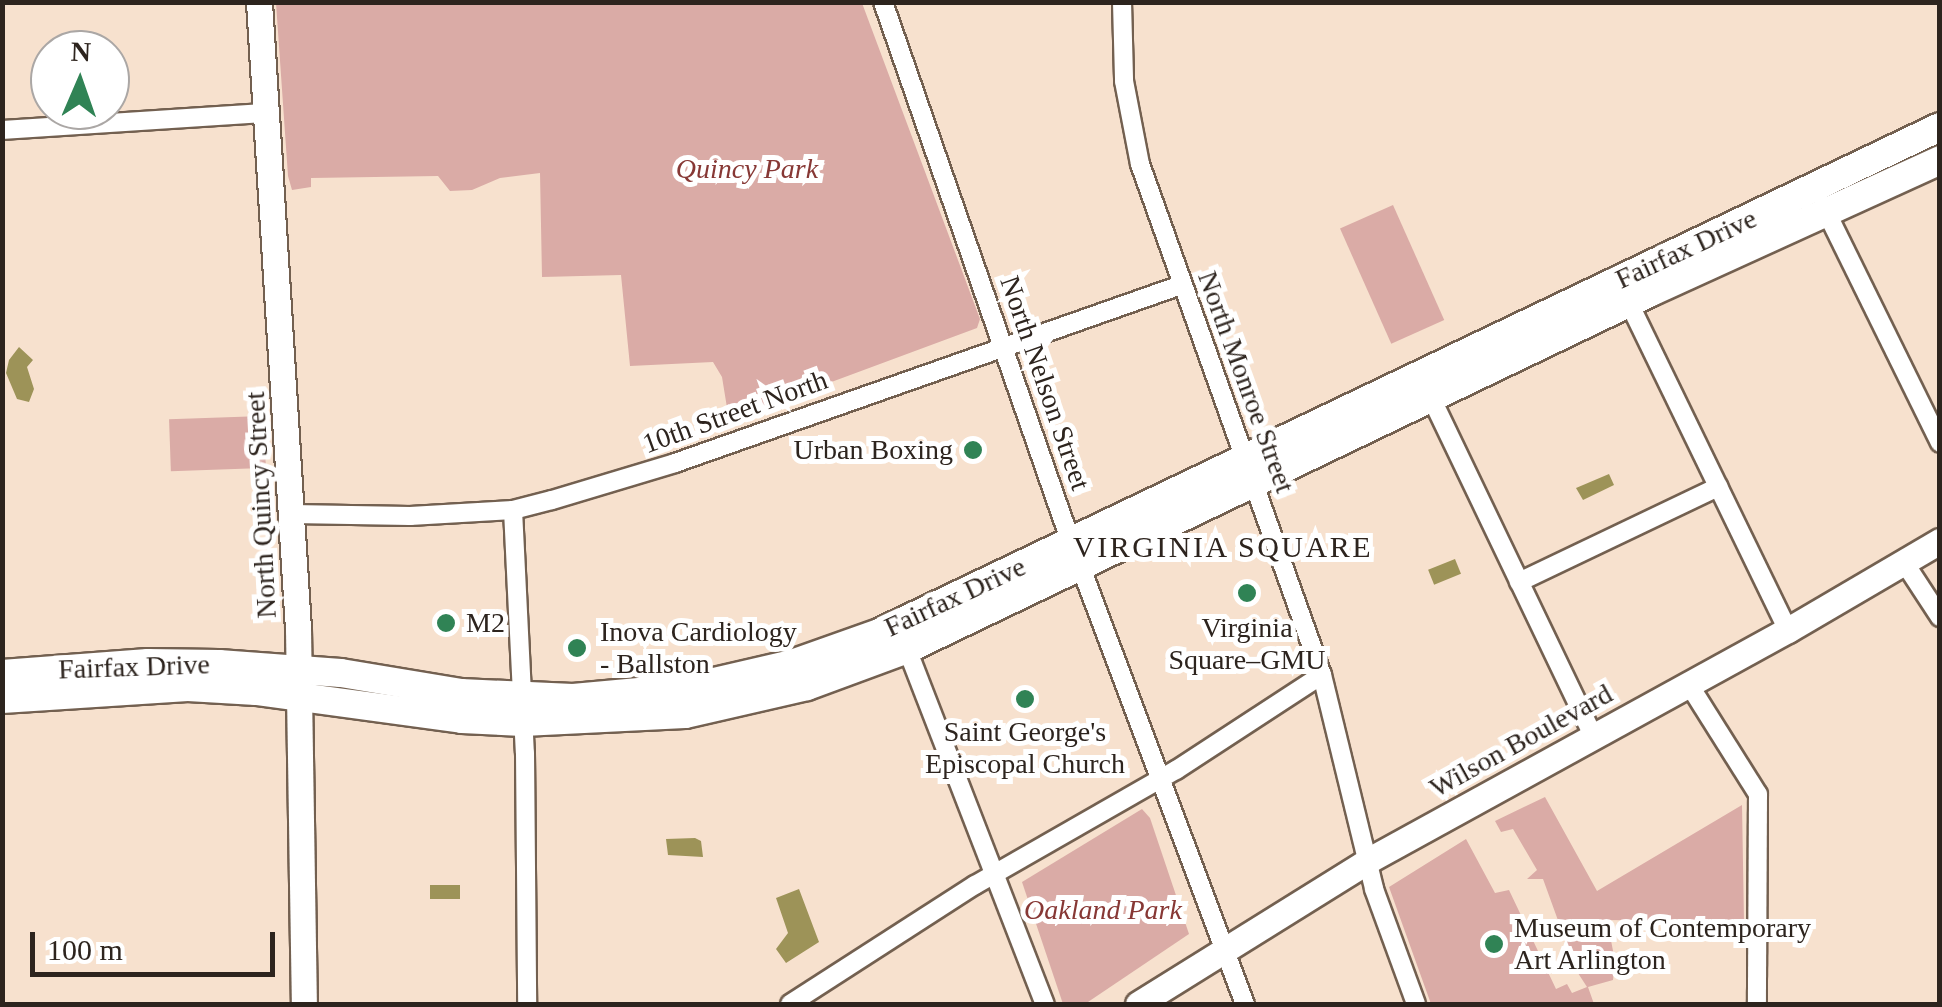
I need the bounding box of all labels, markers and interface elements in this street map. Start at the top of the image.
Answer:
north arrow [30,30,130,130]
text: N [70,36,92,67]
park label: Quincy Park [676,152,818,186]
street label: Fairfax Drive [1610,202,1762,296]
street label: North Monroe Street [1190,267,1302,497]
street label: North Nelson Street [993,272,1097,494]
street label: 10th Street North [638,363,832,461]
street label: North Quincy Street [238,391,284,619]
place label: Urban Boxing [794,433,953,467]
marker: Urban Boxing [962,439,984,461]
district label: VIRGINIA SQUARE [1072,529,1374,565]
street label: Fairfax Drive [879,550,1031,644]
marker: Virginia Square–GMU [1234,580,1260,606]
place label: M2 [466,606,505,640]
place label: Virginia Square–GMU [1168,611,1326,677]
marker: M2 [435,612,457,634]
place label: Inova Cardiology - Ballston [600,615,797,681]
marker: Inova Cardiology - Ballston [564,635,590,661]
street label: Fairfax Drive [58,648,210,686]
street label: Wilson Boulevard [1424,677,1618,805]
marker: Saint George's Episcopal Church [1014,688,1036,710]
place label: Saint George's Episcopal Church [925,715,1125,781]
park label: Oakland Park [1024,893,1182,927]
place label: Museum of Contemporary Art Arlington [1514,911,1811,977]
scale bar [35,912,280,974]
text: 100 m [47,933,123,966]
marker: Museum of Contemporary Art Arlington [1483,933,1505,955]

